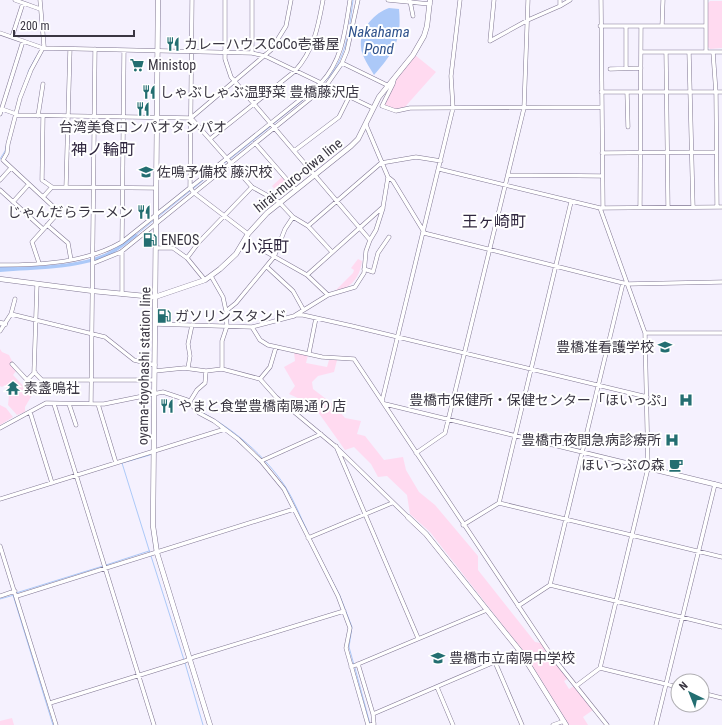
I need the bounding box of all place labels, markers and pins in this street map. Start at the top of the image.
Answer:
restaurant icon: カレーハウスCoCo壱番屋 [165,36,181,52]
place label: カレーハウスCoCo壱番屋 [184,36,340,52]
supermarket icon: Ministop [129,57,145,73]
place label: Ministop [148,57,196,73]
restaurant icon: しゃぶしゃぶ温野菜 豊橋藤沢店 [141,84,157,100]
place label: しゃぶしゃぶ温野菜 豊橋藤沢店 [160,84,359,100]
restaurant icon: 台湾美食ロンパオタンパオ [135,101,151,117]
place label: 台湾美食ロンパオタンパオ [59,119,227,135]
school or university icon: 佐鳴予備校 藤沢校 [138,164,154,180]
place label: 佐鳴予備校 藤沢校 [157,164,272,180]
place label: じゃんだらラーメン [8,204,133,220]
restaurant icon: じゃんだらラーメン [136,204,152,220]
fuel station icon: ENEOS [142,232,158,248]
place label: ENEOS [161,232,199,248]
fuel station icon: ガソリンスタンド [156,308,172,324]
place label: ガソリンスタンド [175,308,287,324]
place label: 豊橋准看護学校 [556,339,654,355]
school or university icon: 豊橋准看護学校 [657,339,673,355]
temple icon: 素盞鳴社 [5,380,21,396]
place label: 素盞鳴社 [24,380,80,396]
place label: 豊橋市保健所・保健センター「ほいっぷ」 [409,392,675,408]
hospital icon: 豊橋市保健所・保健センター「ほいっぷ」 [678,392,694,408]
restaurant icon: やまと食堂豊橋南陽通り店 [159,398,175,414]
place label: やまと食堂豊橋南陽通り店 [178,398,346,414]
place label: 豊橋市夜間急病診療所 [521,432,661,448]
hospital icon: 豊橋市夜間急病診療所 [664,432,680,448]
place label: ほいっぷの森 [581,457,665,473]
cafe icon: ほいっぷの森 [668,457,684,473]
school or university icon: 豊橋市立南陽中学校 [430,650,446,666]
place label: 豊橋市立南陽中学校 [449,650,575,666]

